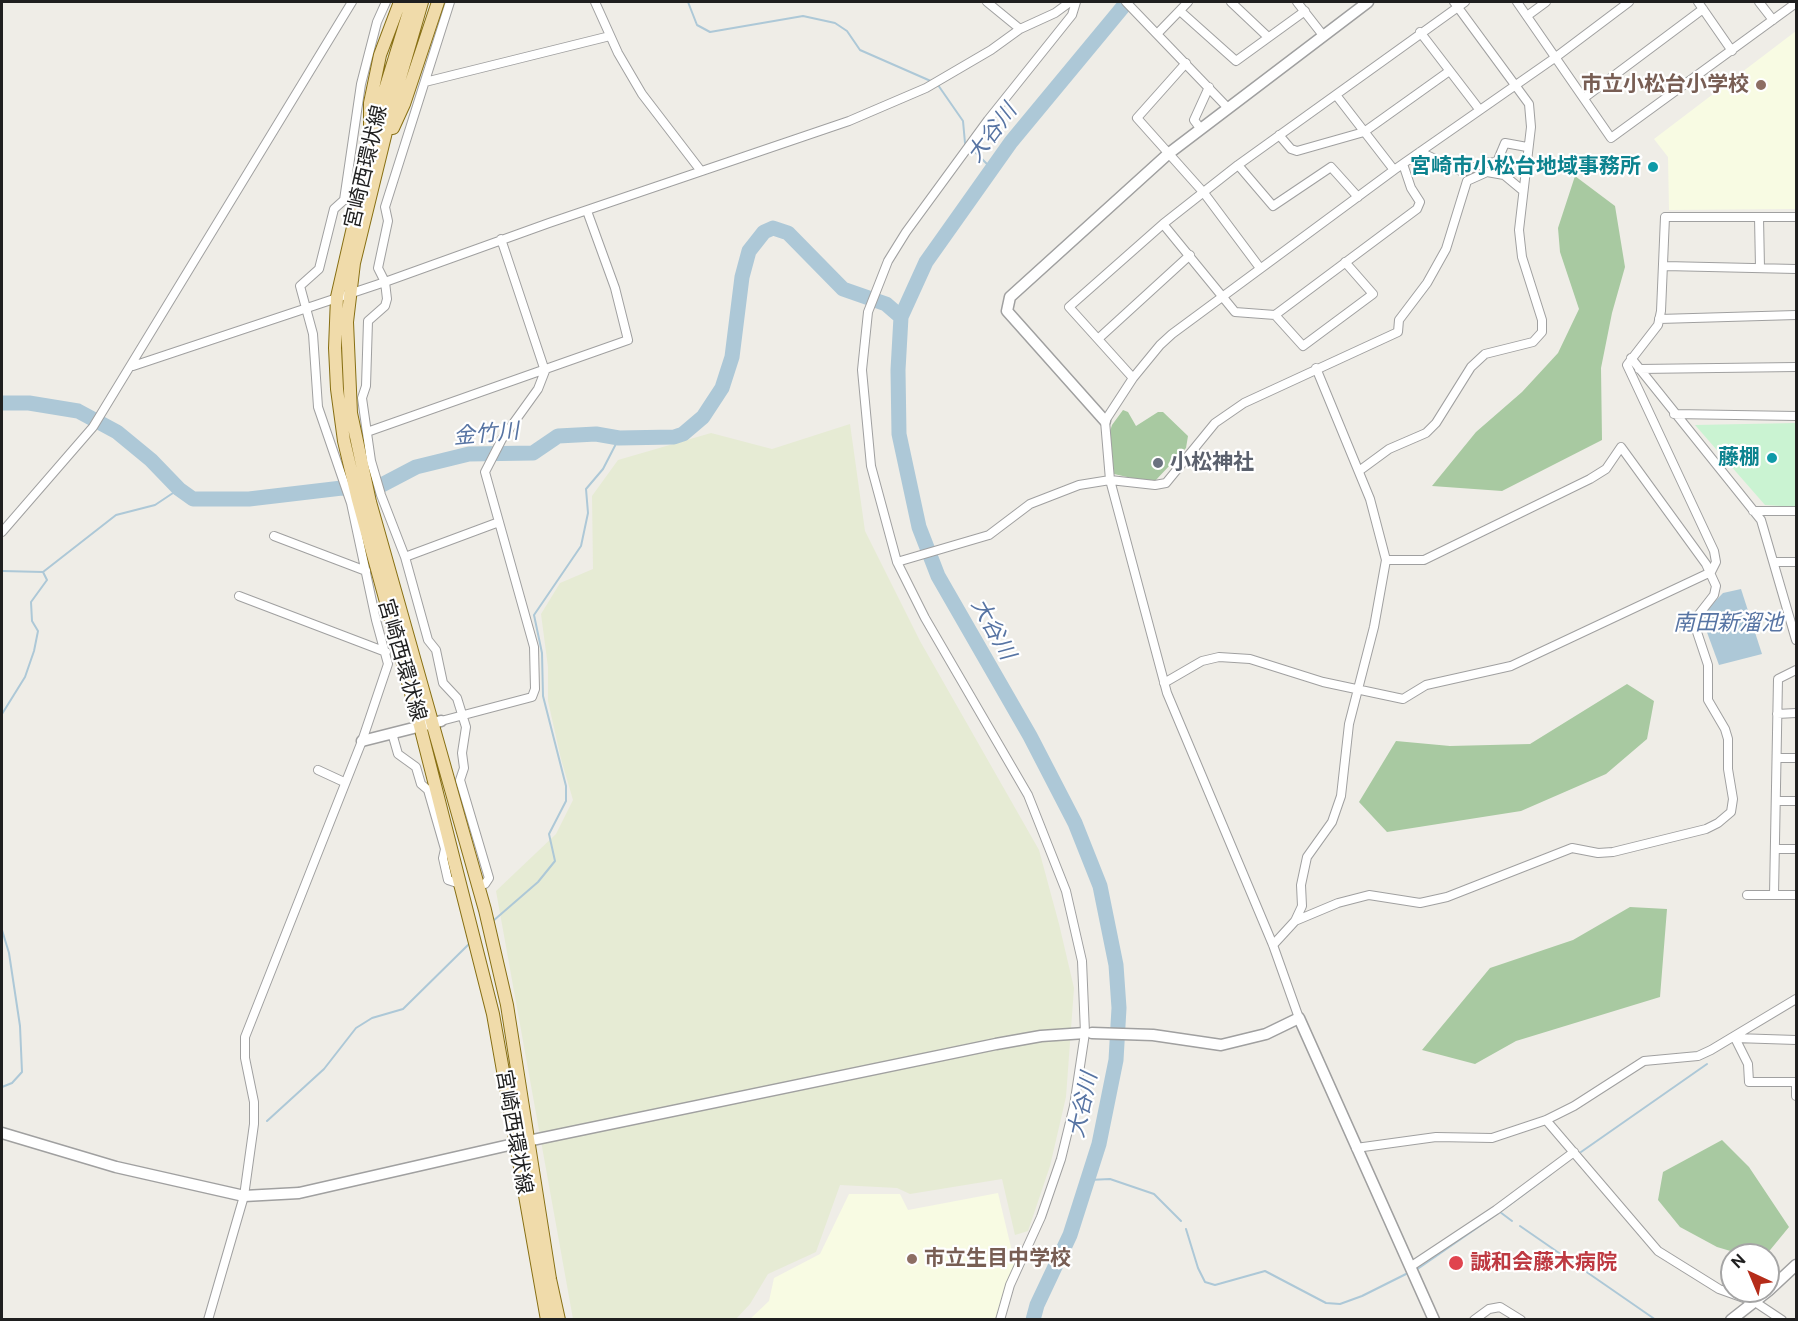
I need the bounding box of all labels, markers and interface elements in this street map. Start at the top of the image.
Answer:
place label: 市立小松台小学校 [1581,72,1749,98]
marker: 市立小松台小学校 [1754,78,1768,92]
water label: 大谷川 [962,99,1022,167]
street label: 宮崎西環状線 [340,103,392,231]
place label: 宮崎市小松台地域事務所 [1410,154,1641,180]
marker: 宮崎市小松台地域事務所 [1646,160,1660,174]
water label: 金竹川 [452,418,520,450]
place label: 藤棚 [1718,445,1760,471]
place label: 小松神社 [1170,450,1254,476]
marker: 藤棚 [1765,451,1779,465]
marker: 小松神社 [1151,456,1165,470]
water label: 大谷川 [965,594,1021,664]
street label: 宮崎西環状線 [373,596,431,724]
water label: 南田新溜池 [1673,610,1783,636]
street label: 宮崎西環状線 [491,1068,537,1196]
water label: 大谷川 [1063,1070,1103,1140]
north arrow [1720,1243,1780,1303]
place label: 市立生目中学校 [924,1246,1071,1272]
place label: 誠和会藤木病院 [1470,1250,1617,1276]
text: N [1727,1250,1750,1272]
marker: 市立生目中学校 [905,1252,919,1266]
marker: 誠和会藤木病院 [1447,1254,1465,1272]

